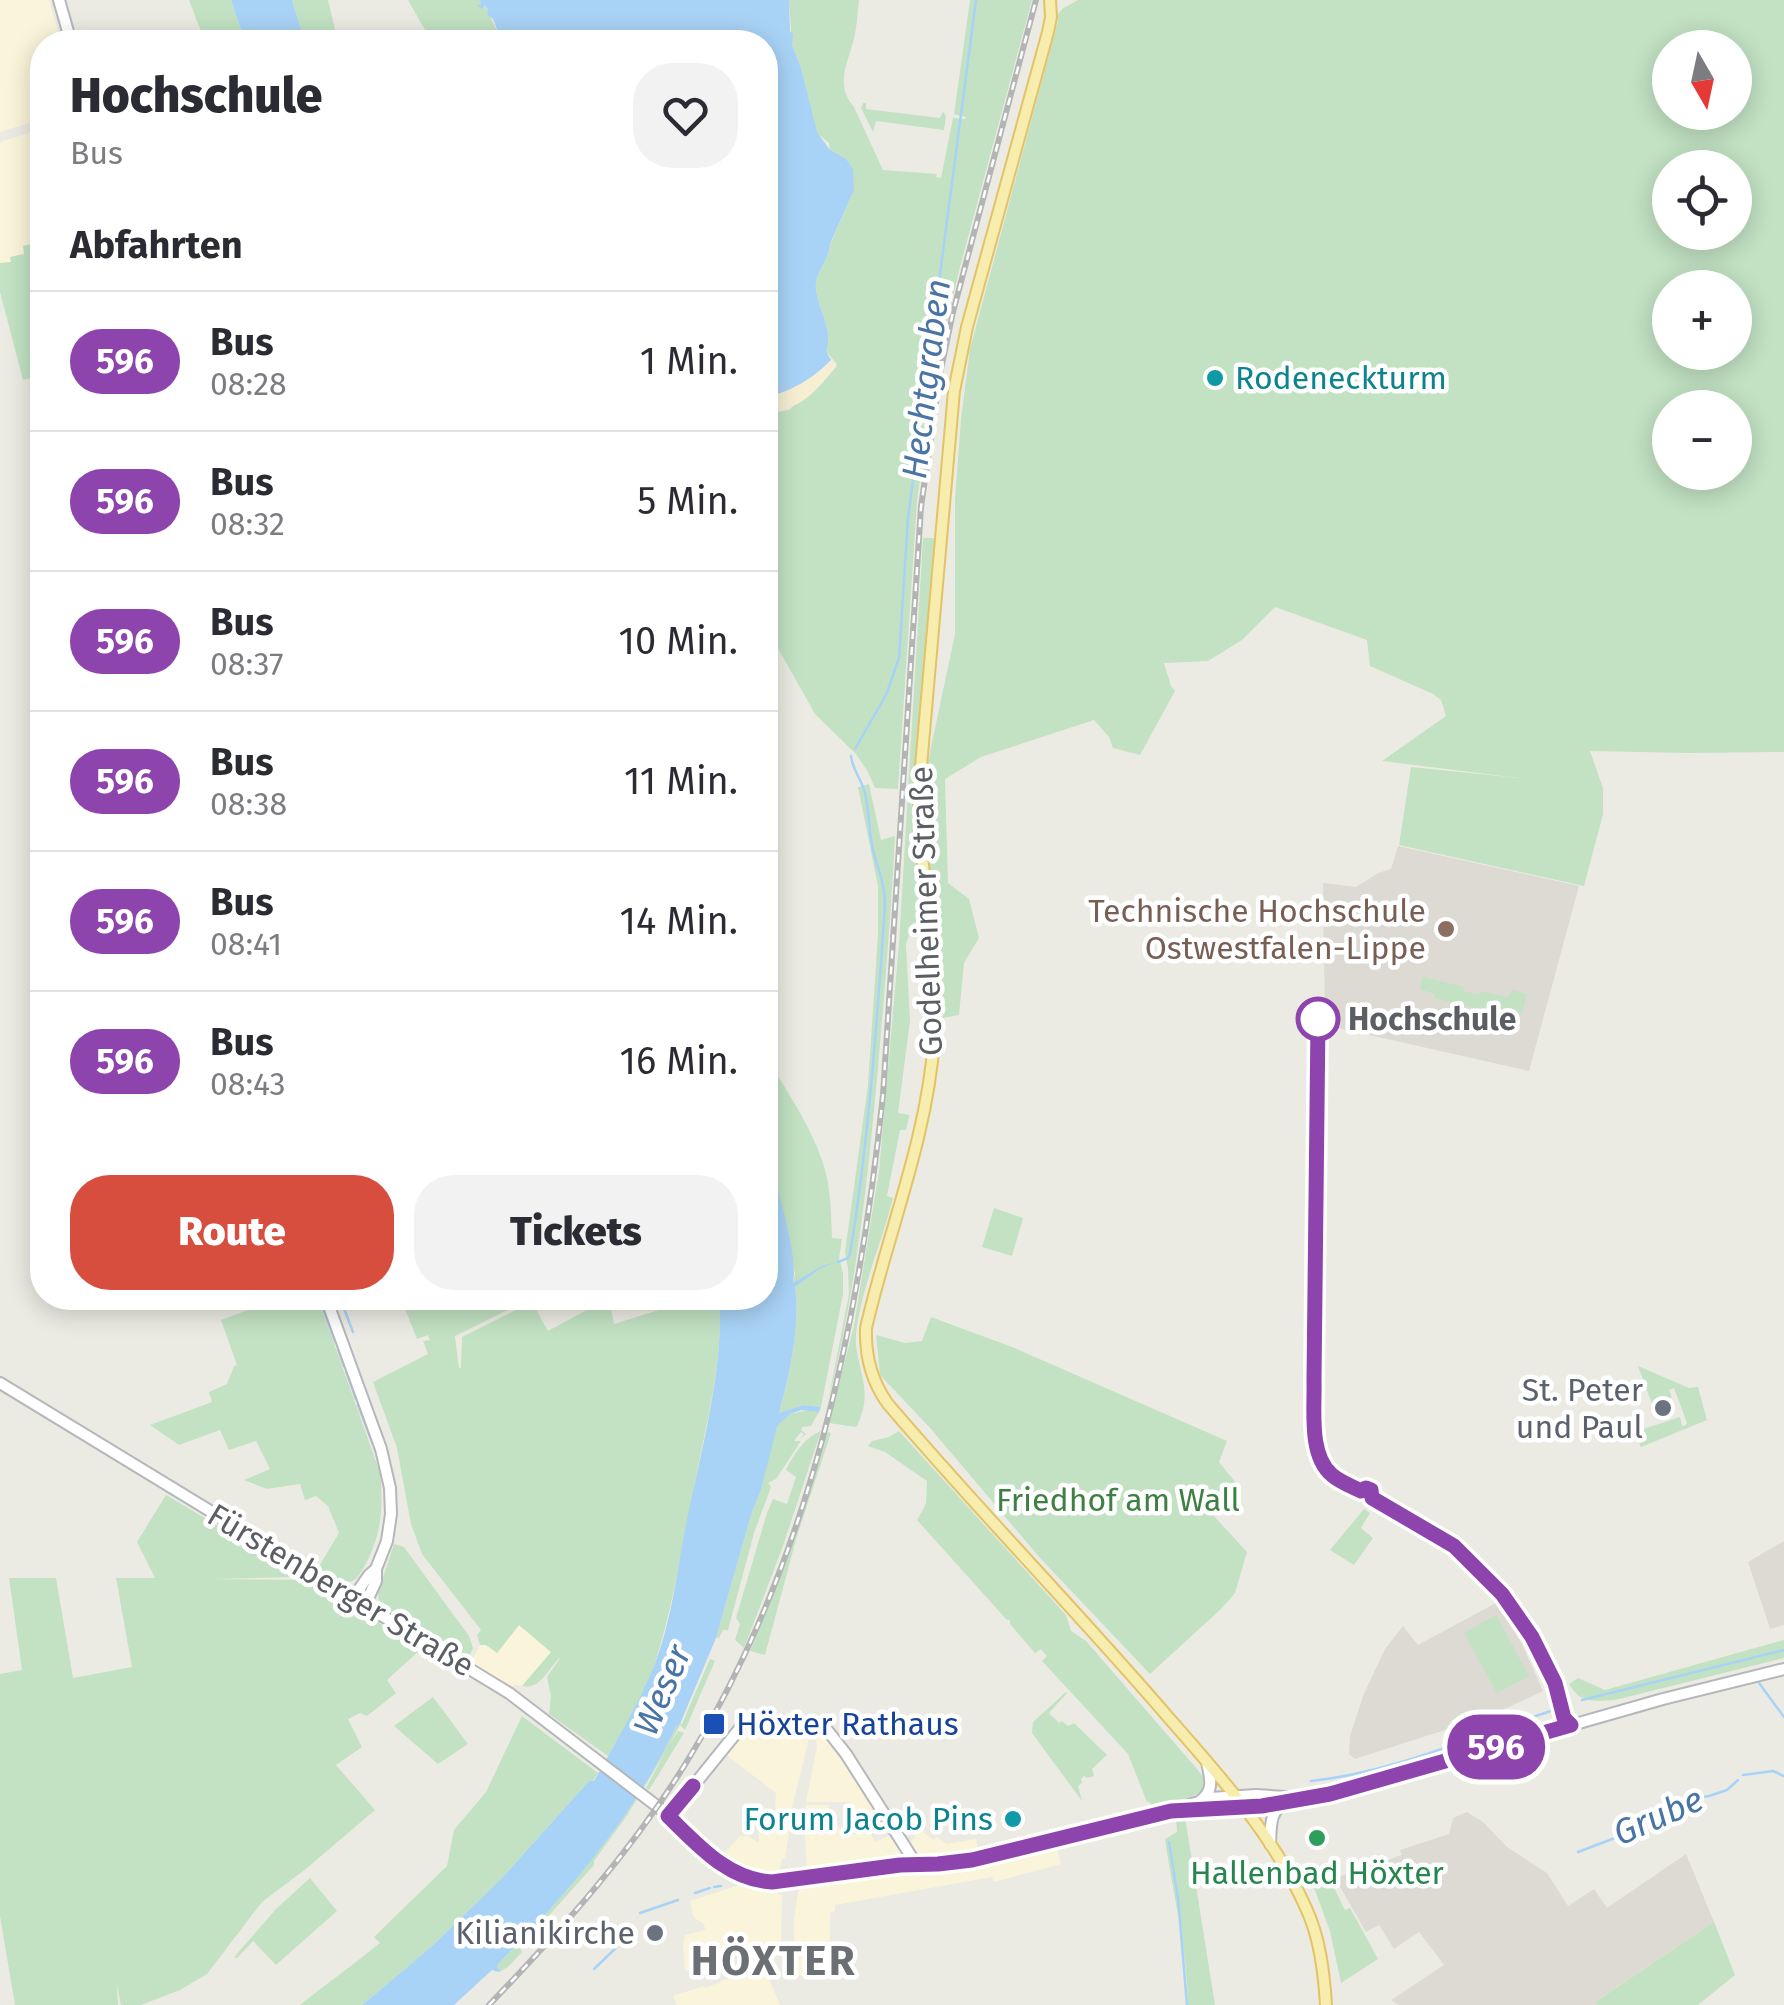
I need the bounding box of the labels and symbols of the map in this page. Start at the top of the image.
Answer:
north arrow [1652,30,1752,130]
water label: Hechtgraben [893,277,959,481]
place label: Rodeneckturm [1235,359,1447,397]
marker: Rodeneckturm [1204,367,1226,389]
street label: Godelheimer Straße [902,766,950,1056]
place label: Technische Hochschule Ostwestfalen-Lippe [1088,892,1426,967]
marker: Technische Hochschule Ostwestfalen-Lippe [1435,918,1457,940]
marker: Hochschule [1297,998,1339,1040]
place label: Hochschule [1348,1000,1516,1038]
place label: St. Peter und Paul [1516,1371,1644,1446]
marker: St. Peter und Paul [1652,1397,1674,1419]
park label: Friedhof am Wall [996,1481,1240,1519]
street label: Fürstenberger Straße [201,1495,481,1685]
water label: Weser [624,1637,700,1741]
place label: Höxter Rathaus [736,1705,959,1743]
marker: Höxter Rathaus [701,1711,727,1737]
line badge: 596 [1438,1714,1554,1780]
water label: Grube [1607,1778,1709,1854]
place label: Forum Jacob Pins [744,1800,993,1838]
marker: Forum Jacob Pins [1002,1808,1024,1830]
marker: Hallenbad Höxter [1306,1827,1328,1849]
place label: Hallenbad Höxter [1190,1854,1445,1892]
place label: Kilianikirche [455,1914,635,1952]
marker: Kilianikirche [644,1922,666,1944]
district label: HÖXTER [691,1936,857,1986]

